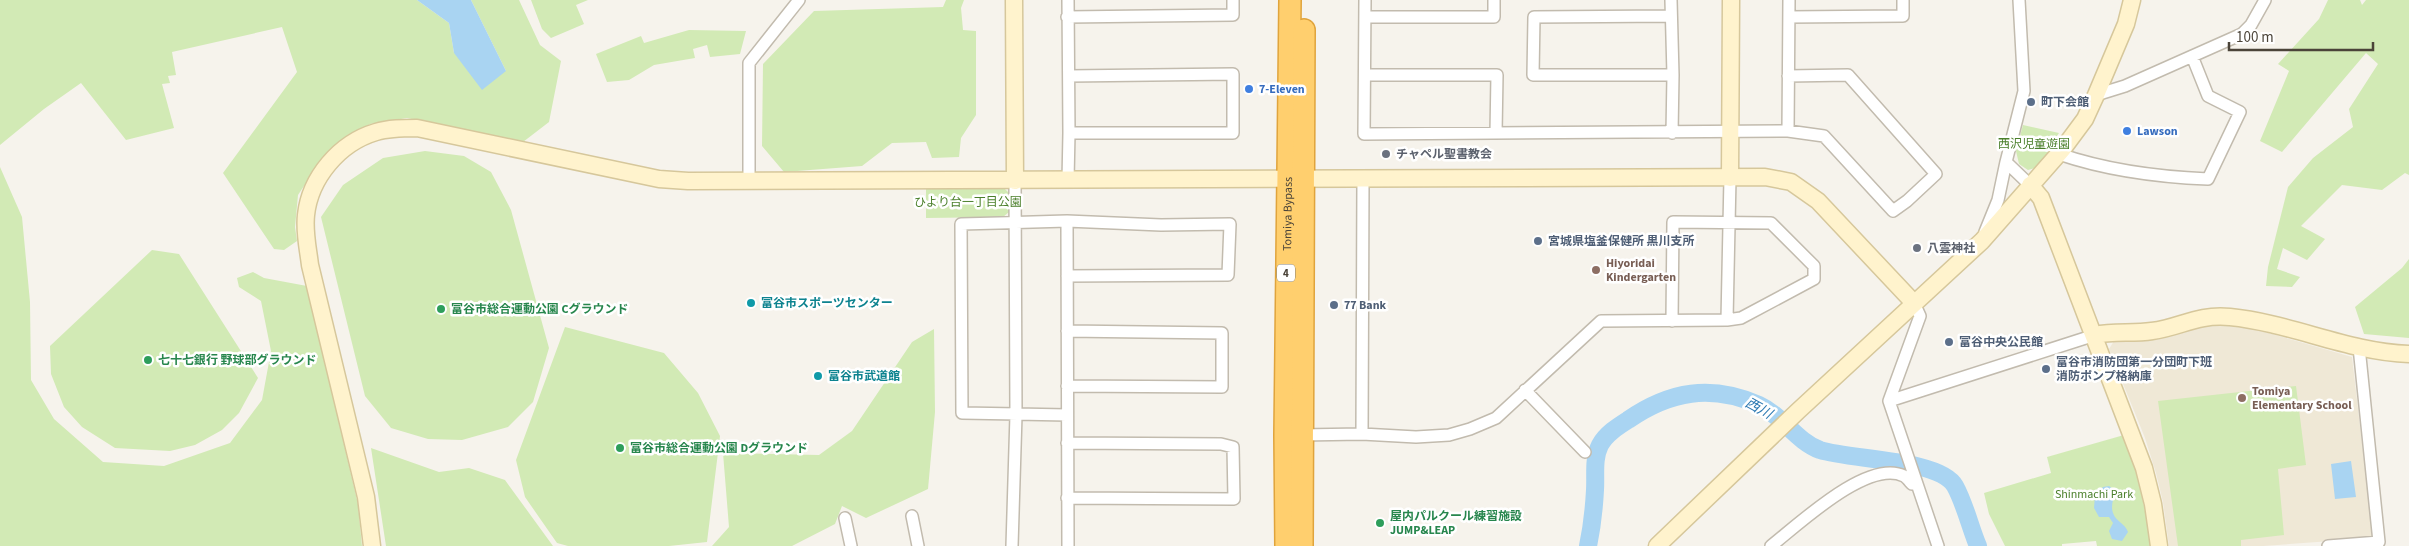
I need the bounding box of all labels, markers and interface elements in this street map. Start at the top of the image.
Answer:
scale bar [2229,20,2373,52]
text: 100 m [2236,27,2274,48]
place label: 7-Eleven [1259,81,1305,98]
marker: 7-Eleven [1243,83,1255,95]
place label: 町下会館 [2041,94,2089,111]
marker: 町下会館 [2025,96,2037,108]
place label: Lawson [2137,123,2178,140]
marker: Lawson [2121,125,2133,137]
park label: 西沢児童遊園 [1998,136,2070,153]
place label: チャペル聖書教会 [1396,146,1492,163]
marker: チャペル聖書教会 [1380,148,1392,160]
street label: Tomiya Bypass [1279,177,1297,251]
park label: ひより台一丁目公園 [914,194,1022,211]
place label: 宮城県塩釜保健所 黒川支所 [1548,233,1694,250]
marker: 宮城県塩釜保健所 黒川支所 [1532,235,1544,247]
place label: 八雲神社 [1927,240,1975,257]
marker: 八雲神社 [1911,242,1923,254]
place label: Hiyoridai Kindergarten [1606,255,1676,286]
road number: 4 [1277,264,1295,282]
marker: Hiyoridai Kindergarten [1590,264,1602,276]
place label: 富谷市スポーツセンター [761,295,893,312]
marker: 富谷市スポーツセンター [745,297,757,309]
place label: 77 Bank [1344,297,1387,314]
marker: 77 Bank [1328,299,1340,311]
place label: 富谷市総合運動公園 Cグラウンド [451,301,628,318]
marker: 富谷市総合運動公園 Cグラウンド [435,303,447,315]
place label: 富谷中央公民館 [1959,334,2043,351]
marker: 富谷中央公民館 [1943,336,1955,348]
place label: 七十七銀行 野球部グラウンド [158,352,316,369]
marker: 七十七銀行 野球部グラウンド [142,354,154,366]
place label: 富谷市消防団第一分団町下班 消防ポンプ格納庫 [2056,354,2212,385]
marker: 富谷市消防団第一分団町下班 消防ポンプ格納庫 [2040,363,2052,375]
place label: 富谷市武道館 [828,368,900,385]
marker: 富谷市武道館 [812,370,824,382]
place label: Tomiya Elementary School [2252,383,2352,414]
marker: Tomiya Elementary School [2236,392,2248,404]
water label: 西川 [1741,393,1777,425]
place label: 富谷市総合運動公園 Dグラウンド [630,440,808,457]
marker: 富谷市総合運動公園 Dグラウンド [614,442,626,454]
park label: Shinmachi Park [2055,486,2133,503]
place label: 屋内パルクール練習施設 JUMP&LEAP [1390,508,1522,539]
marker: 屋内パルクール練習施設 JUMP&LEAP [1374,517,1386,529]

